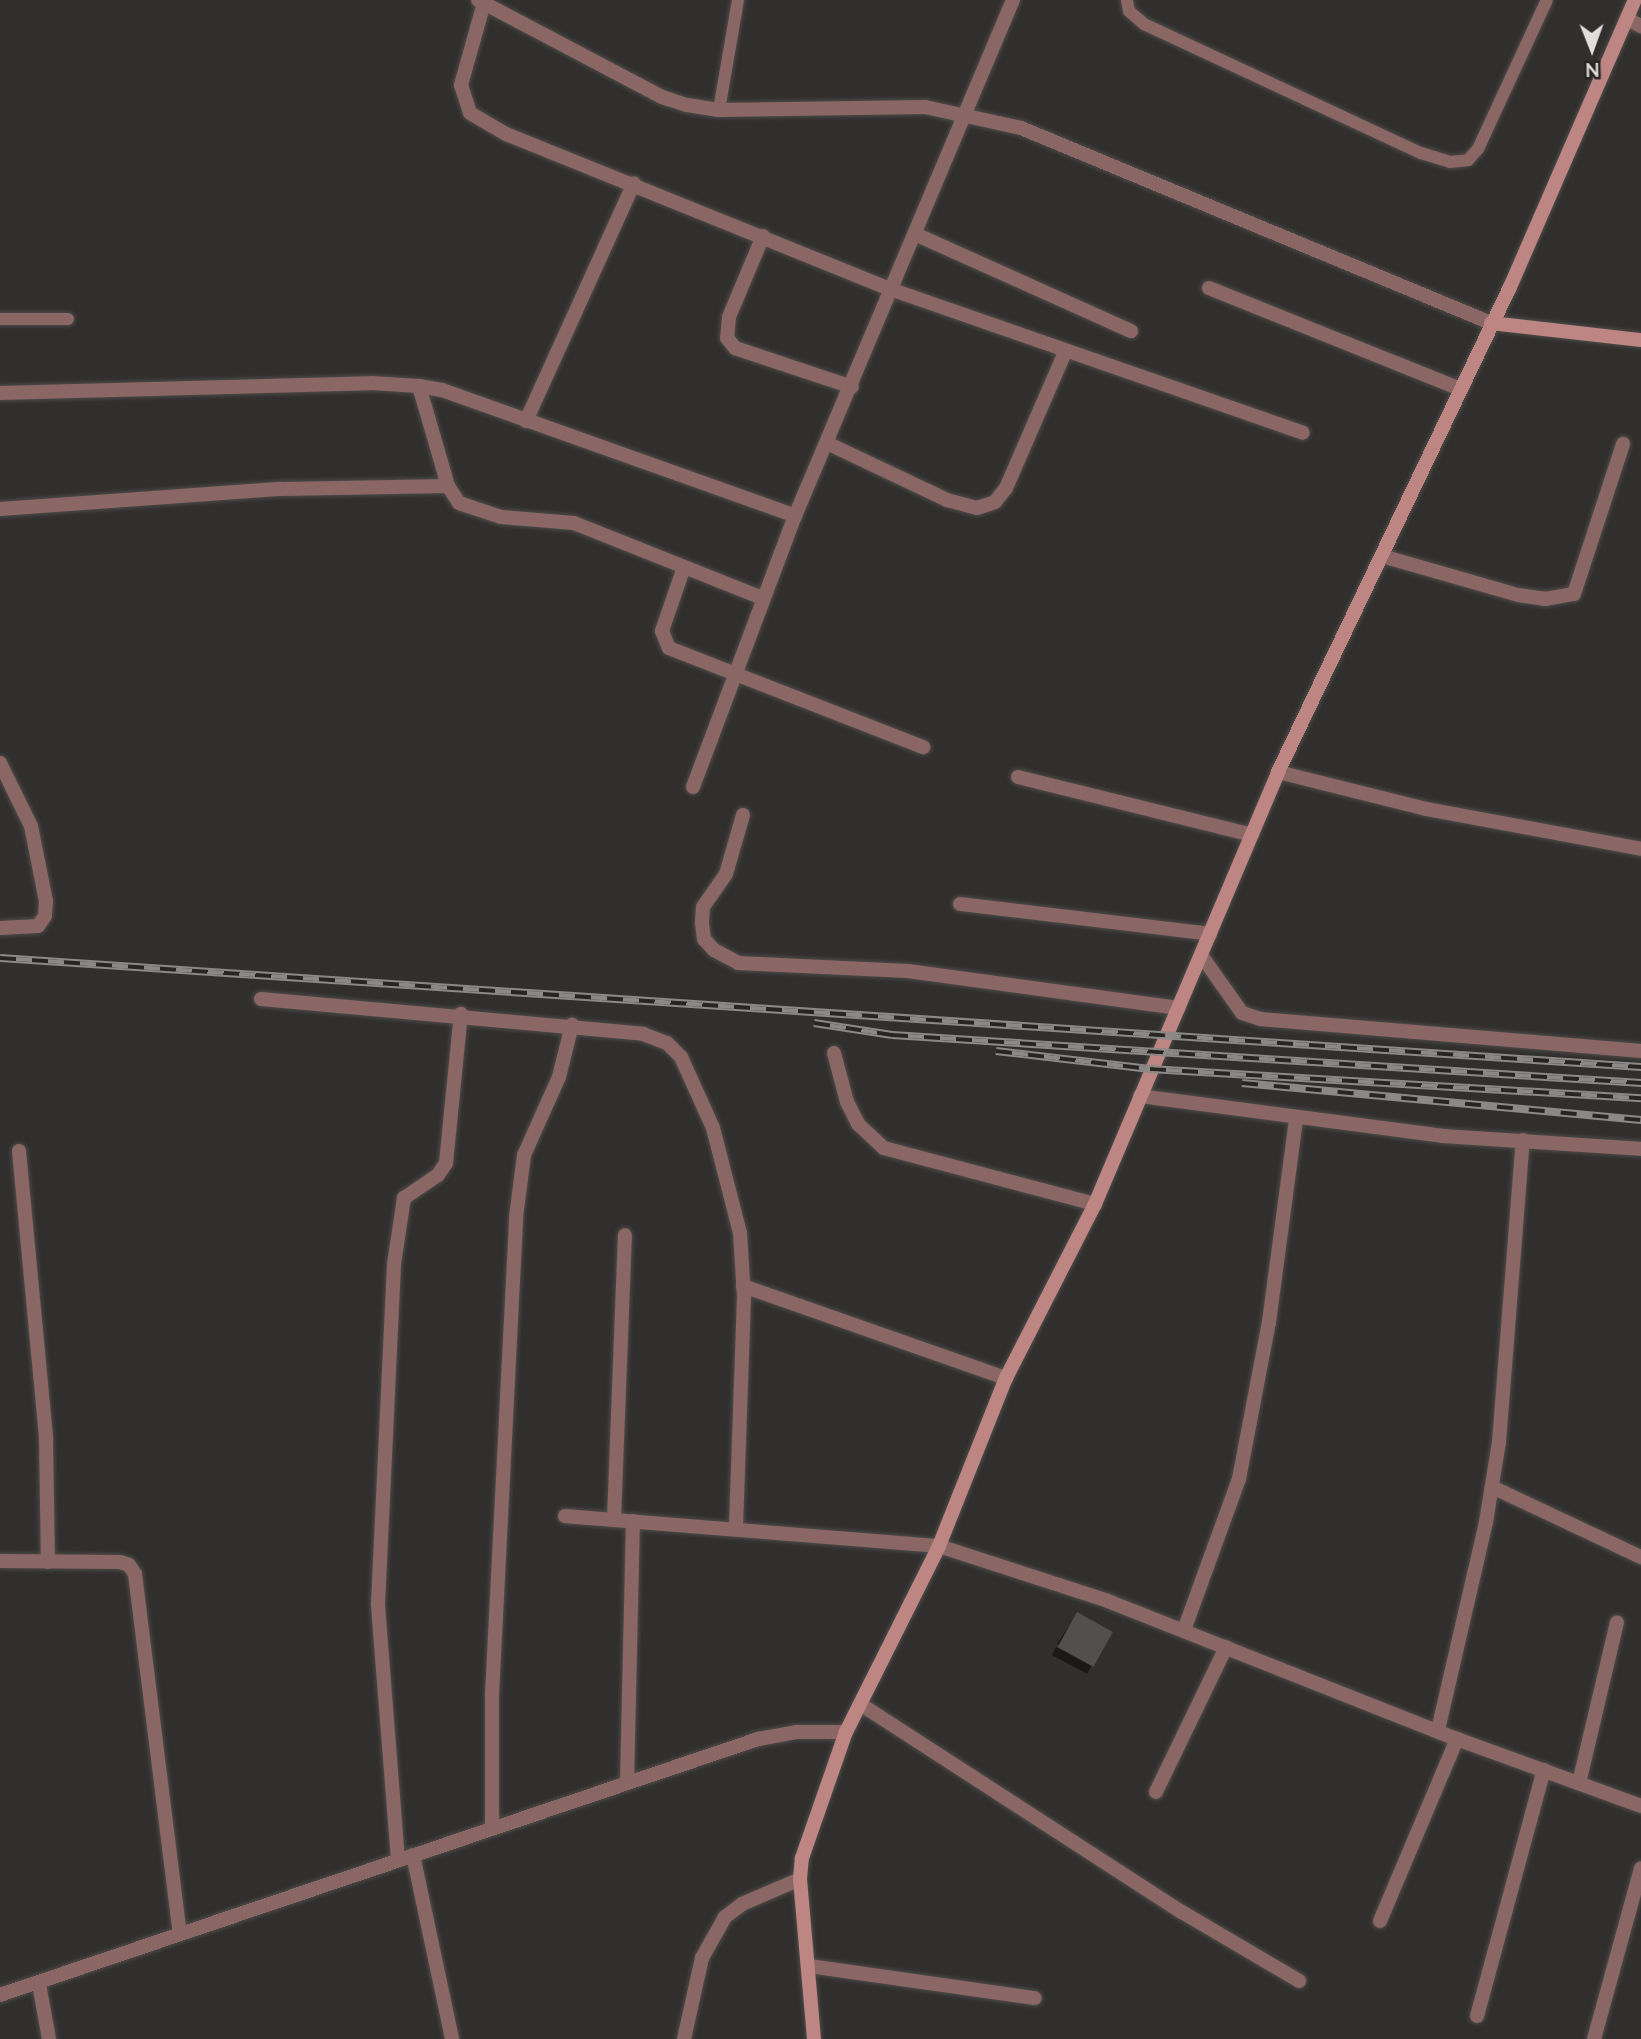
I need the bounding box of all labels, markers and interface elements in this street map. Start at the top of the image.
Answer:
north arrow [1557,14,1627,84]
text: N [1585,58,1600,82]

